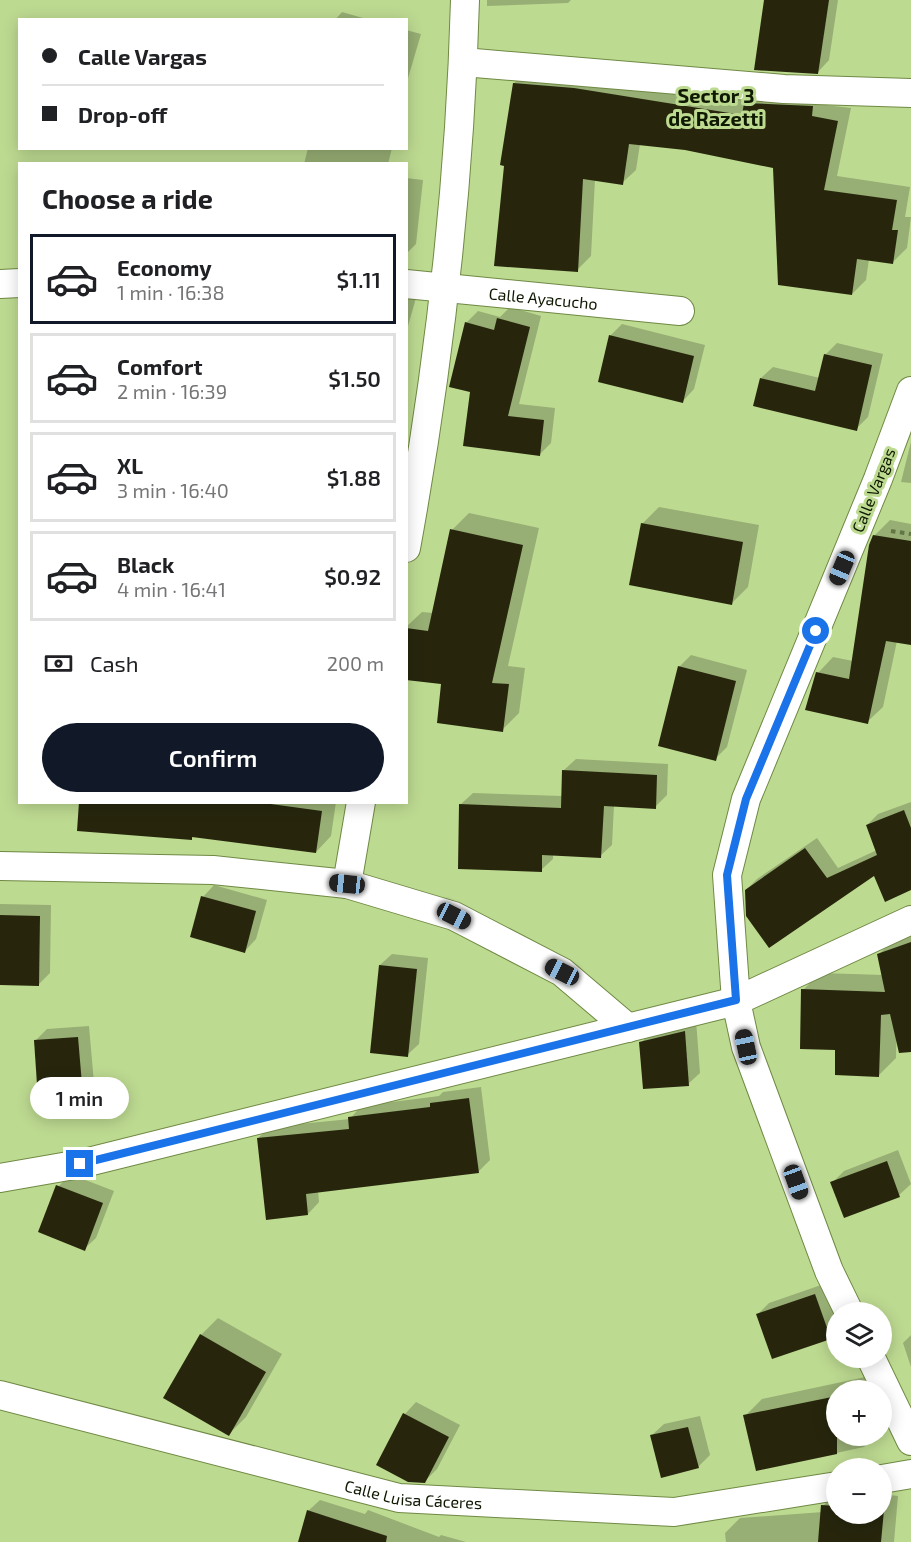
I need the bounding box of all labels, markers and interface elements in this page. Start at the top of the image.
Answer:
text: Calle Vargas [78,43,207,69]
district label: Sector 3 de Razetti [668,83,764,130]
text: Drop-off [78,101,167,127]
text: Choose a ride [42,182,213,214]
icon: car [45,252,99,306]
text: Economy [117,254,212,280]
text: $1.11 [337,266,381,292]
text: 1 min · 16:38 [117,280,225,304]
street label: Calle Ayacucho [488,283,599,312]
icon: car [45,351,99,405]
text: Comfort [117,353,202,379]
text: $1.50 [328,365,381,391]
text: 2 min · 16:39 [117,379,227,403]
street label: Calle Vargas [847,445,899,535]
icon: car [45,450,99,504]
text: XL [117,452,143,478]
text: $1.88 [327,464,381,490]
text: 3 min · 16:40 [117,478,229,502]
car [827,548,857,588]
icon: car [45,549,99,603]
text: Black [117,551,174,577]
text: $0.92 [324,563,381,589]
text: 4 min · 16:41 [117,577,226,601]
route start [802,617,829,644]
icon: cash [42,647,75,680]
text: Cash [90,650,139,676]
text: 200 m [327,651,384,675]
button: Confirm [42,723,384,792]
car [328,873,366,895]
car [434,900,474,932]
car [542,956,582,988]
car [733,1028,759,1066]
callout: 1 min [31,1077,130,1119]
text: 1 min [56,1086,103,1110]
route end [66,1150,93,1177]
car [781,1162,811,1202]
map controls [826,1302,892,1524]
button: layers [826,1302,892,1368]
button: + [826,1380,892,1446]
button: − [826,1458,892,1524]
street label: Calle Luisa Cáceres [343,1475,483,1512]

